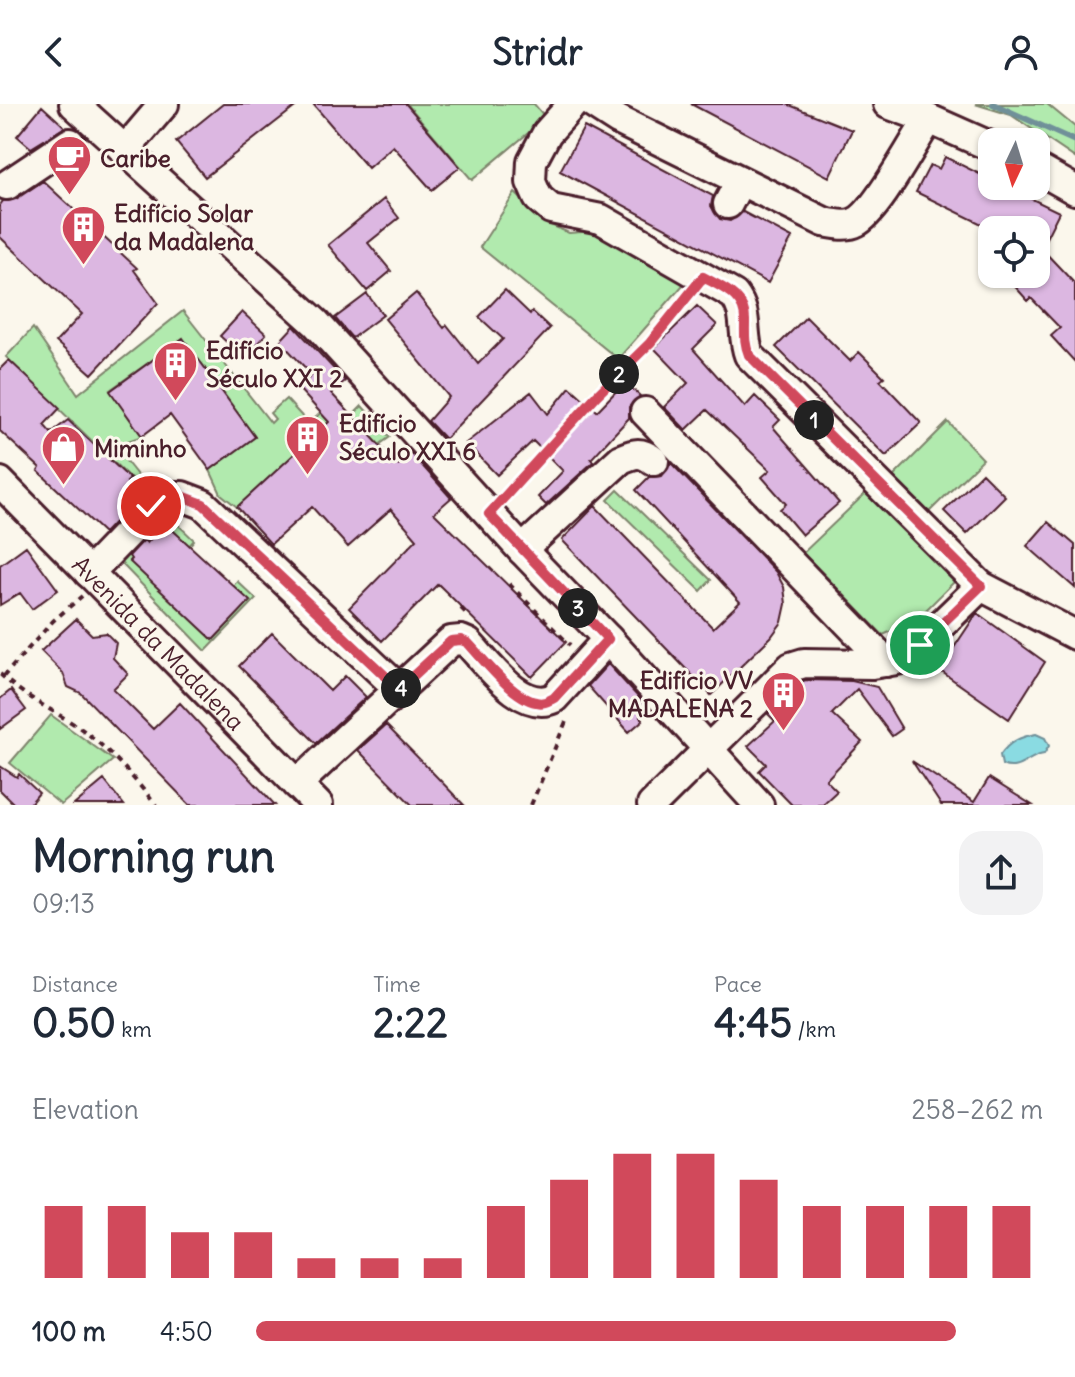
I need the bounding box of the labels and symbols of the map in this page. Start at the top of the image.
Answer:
north arrow [978,128,1050,200]
cafe icon: Caribe [45,134,93,197]
place label: Caribe [100,143,171,173]
place label: Edifício Solar da Madalena [114,198,254,256]
building icon: Edifício Solar da Madalena [59,203,107,266]
place label: Edifício Século XXI 2 [206,335,342,393]
building icon: Edifício Século XXI 2 [151,340,199,403]
pin: 2 [599,354,639,394]
pin: 1 [794,400,834,440]
place label: Edifício Século XXI 6 [339,408,476,466]
building icon: Edifício Século XXI 6 [284,413,332,476]
shop icon: Miminho [39,424,87,487]
place label: Miminho [94,433,186,463]
pin [117,472,185,540]
street label: Avenida da Madalena [66,550,251,737]
pin: 3 [558,588,598,628]
pin [886,611,954,679]
place label: Edifício VV MADALENA 2 [608,665,753,723]
pin: 4 [381,668,421,708]
building icon: Edifício VV MADALENA 2 [760,670,808,733]

